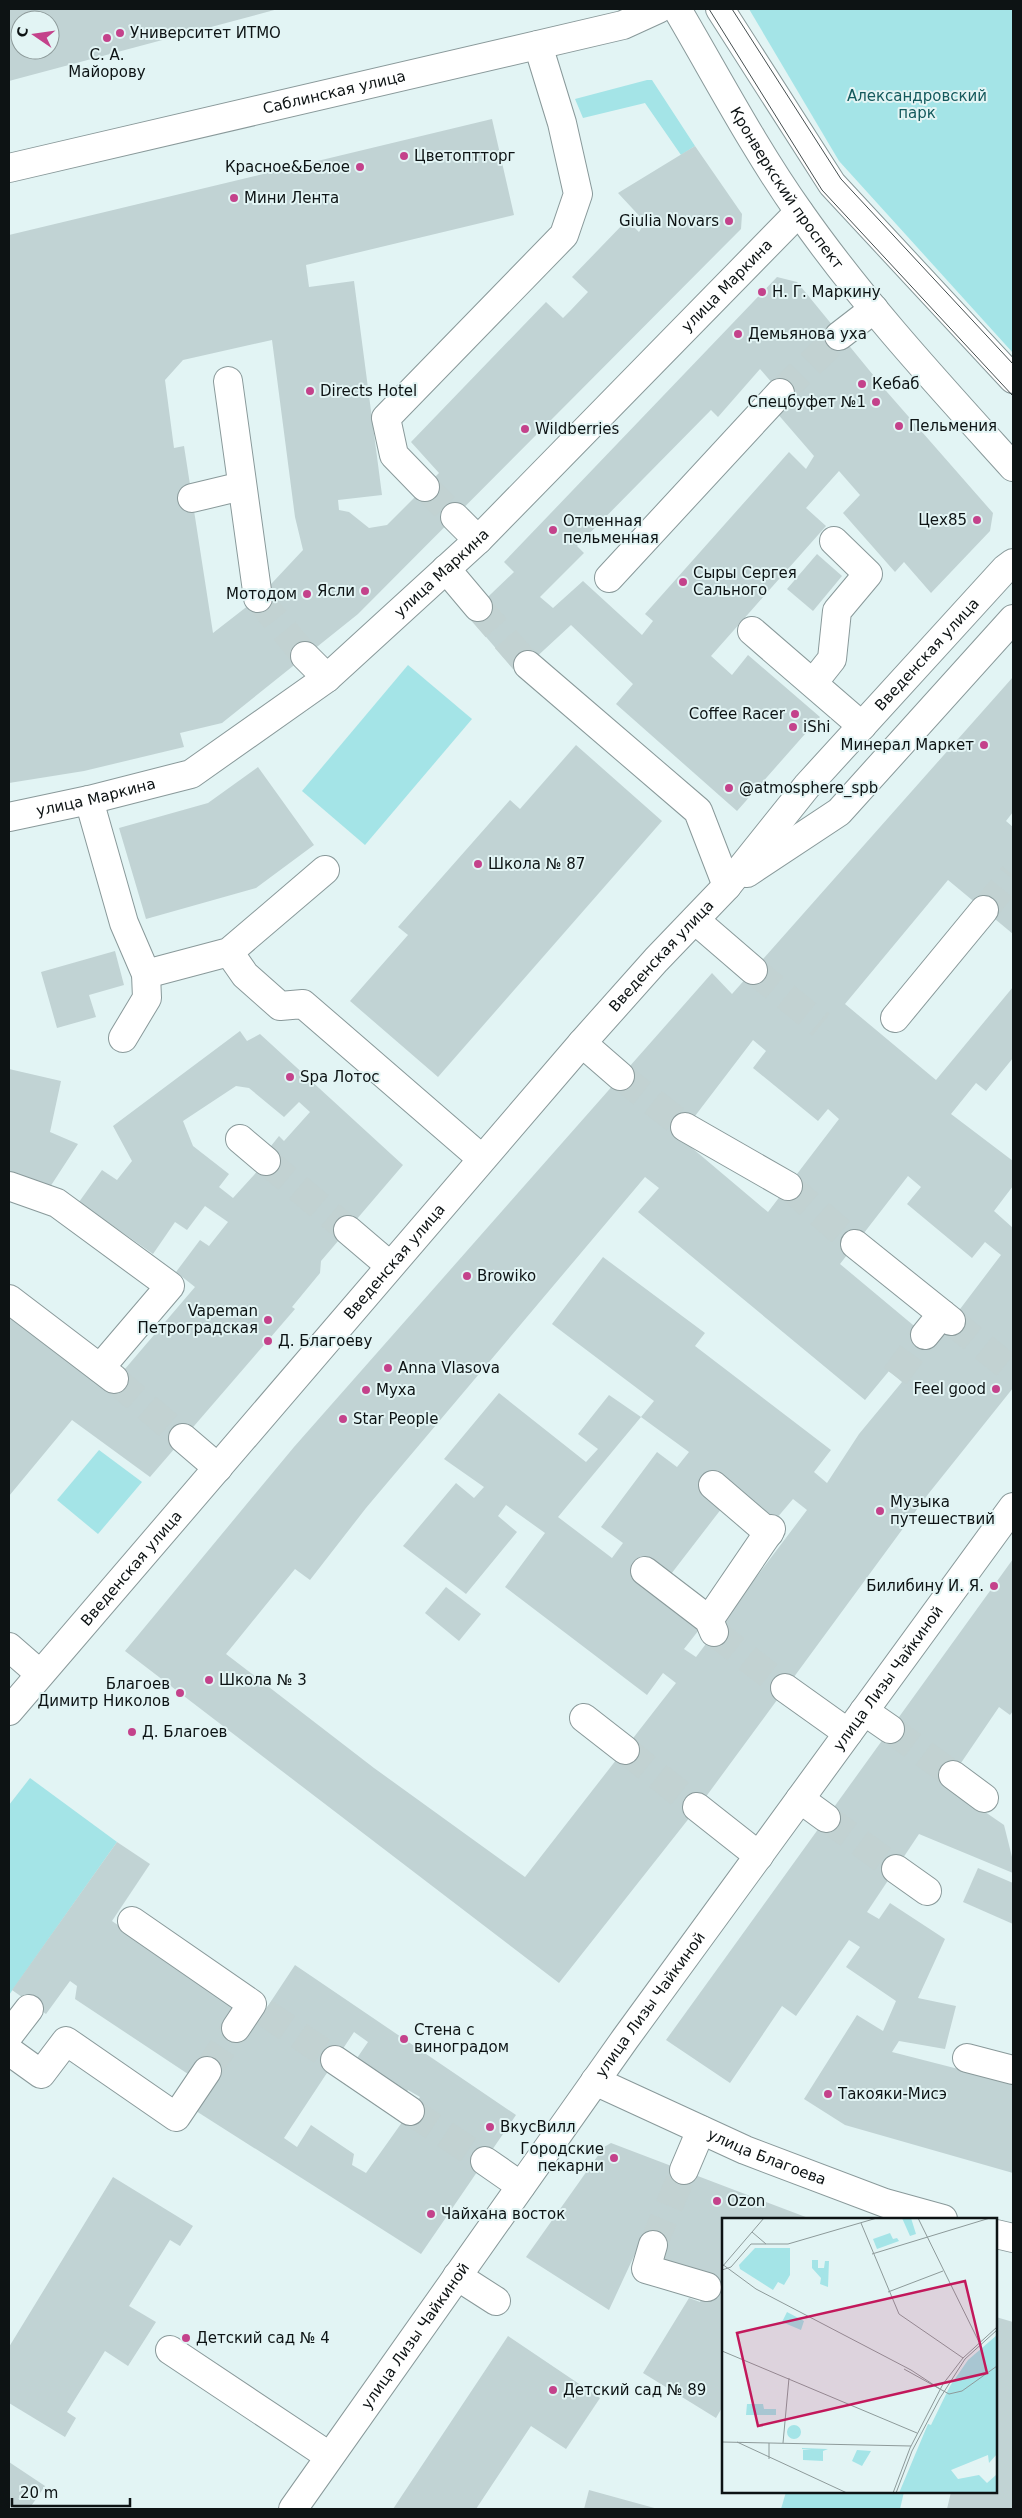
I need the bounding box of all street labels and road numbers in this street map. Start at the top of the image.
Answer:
street label: Саблинская улица [261,67,407,118]
street label: Кронверкский проспект [726,104,847,273]
street label: улица Маркина [678,236,776,335]
street label: улица Маркина [391,525,493,621]
street label: Введенская улица [871,595,983,714]
street label: улица Маркина [35,774,157,820]
street label: Введенская улица [605,896,718,1015]
street label: Введенская улица [340,1200,449,1323]
street label: Введенская улица [77,1507,186,1629]
street label: улица Лизы Чайкиной [829,1602,947,1754]
street label: улица Лизы Чайкиной [592,1929,709,2081]
street label: улица Благоева [705,2125,828,2189]
street label: улица Лизы Чайкиной [358,2259,473,2412]

